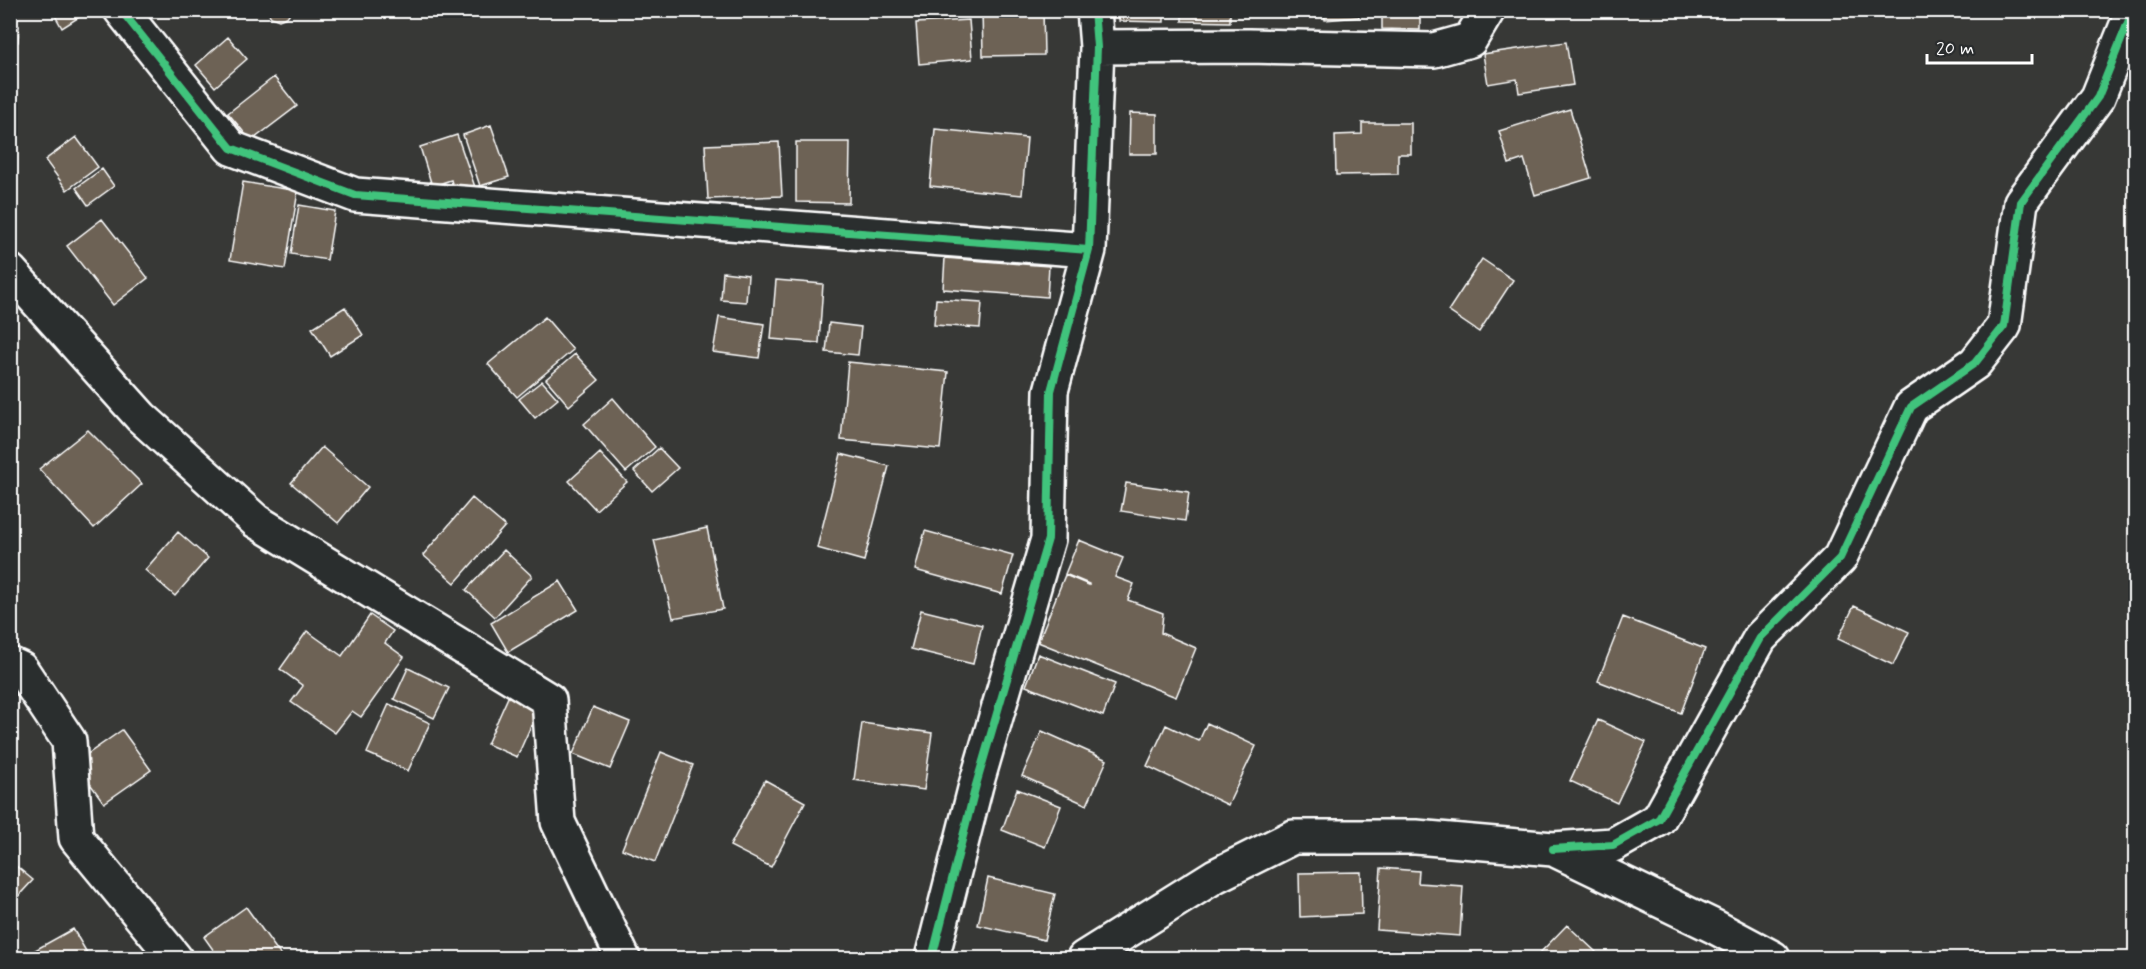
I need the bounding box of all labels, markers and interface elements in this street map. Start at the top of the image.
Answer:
scale bar [1927,27,2032,65]
text: 20 m [1936,37,1974,61]

